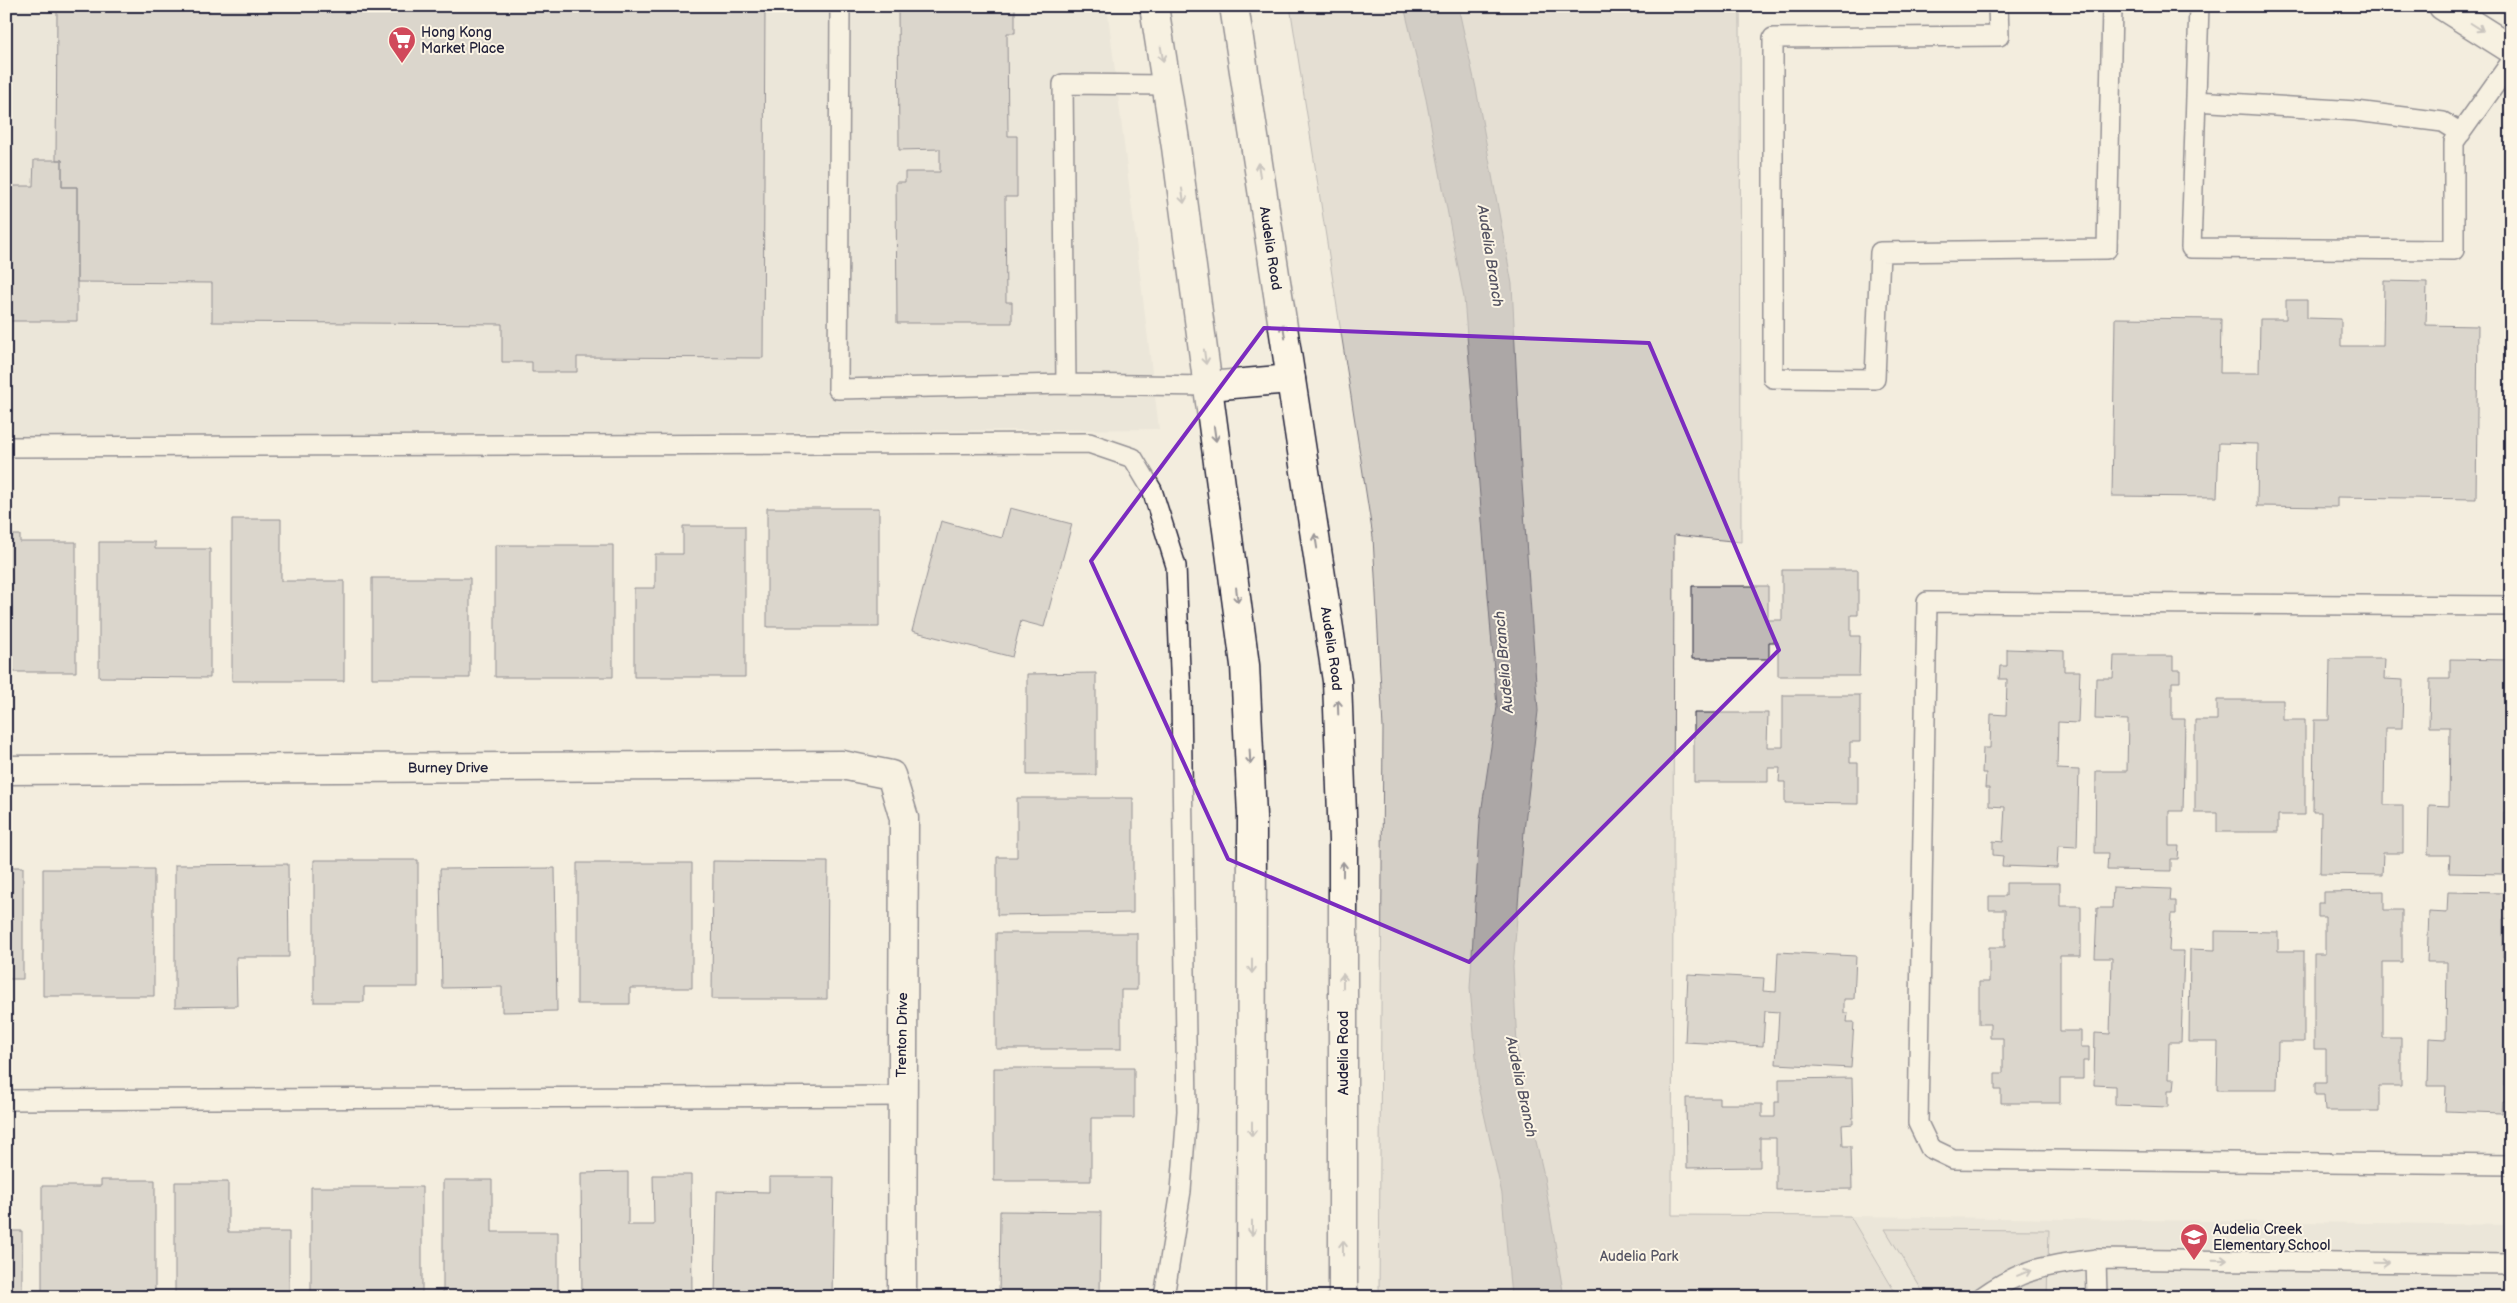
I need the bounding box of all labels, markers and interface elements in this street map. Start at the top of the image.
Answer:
one-way arrow [2469,23,2483,33]
place label: Hong Kong Market Place [421,24,505,57]
supermarket icon: Hong Kong Market Place [387,25,417,64]
one-way arrow [1158,46,1168,62]
one-way arrow [1254,162,1264,178]
one-way arrow [1178,187,1188,203]
water label: Audelia Branch [1472,203,1507,308]
street label: Audelia Road [1256,205,1286,291]
one-way arrow [1279,323,1289,339]
one-way arrow [1200,348,1210,364]
one-way arrow [1211,426,1221,442]
one-way arrow [1310,534,1320,550]
one-way arrow [1232,587,1242,603]
street label: Audelia Road [1317,605,1346,691]
water label: Audelia Branch [1490,610,1518,715]
one-way arrow [1333,699,1343,716]
one-way arrow [1245,749,1254,765]
street label: Burney Drive [408,759,488,776]
one-way arrow [1338,861,1348,878]
one-way arrow [1247,958,1257,974]
one-way arrow [1338,973,1348,989]
street label: Trenton Drive [893,992,911,1078]
street label: Audelia Road [1335,1011,1352,1095]
water label: Audelia Branch [1501,1034,1541,1139]
one-way arrow [1247,1120,1257,1136]
one-way arrow [1247,1220,1257,1236]
place label: Audelia Creek Elementary School [2213,1221,2331,1254]
school or university icon: Audelia Creek Elementary School [2179,1222,2209,1261]
one-way arrow [1338,1240,1348,1256]
park label: Audelia Park [1600,1248,1678,1265]
one-way arrow [2211,1255,2227,1265]
one-way arrow [2374,1258,2390,1267]
one-way arrow [2016,1268,2031,1278]

